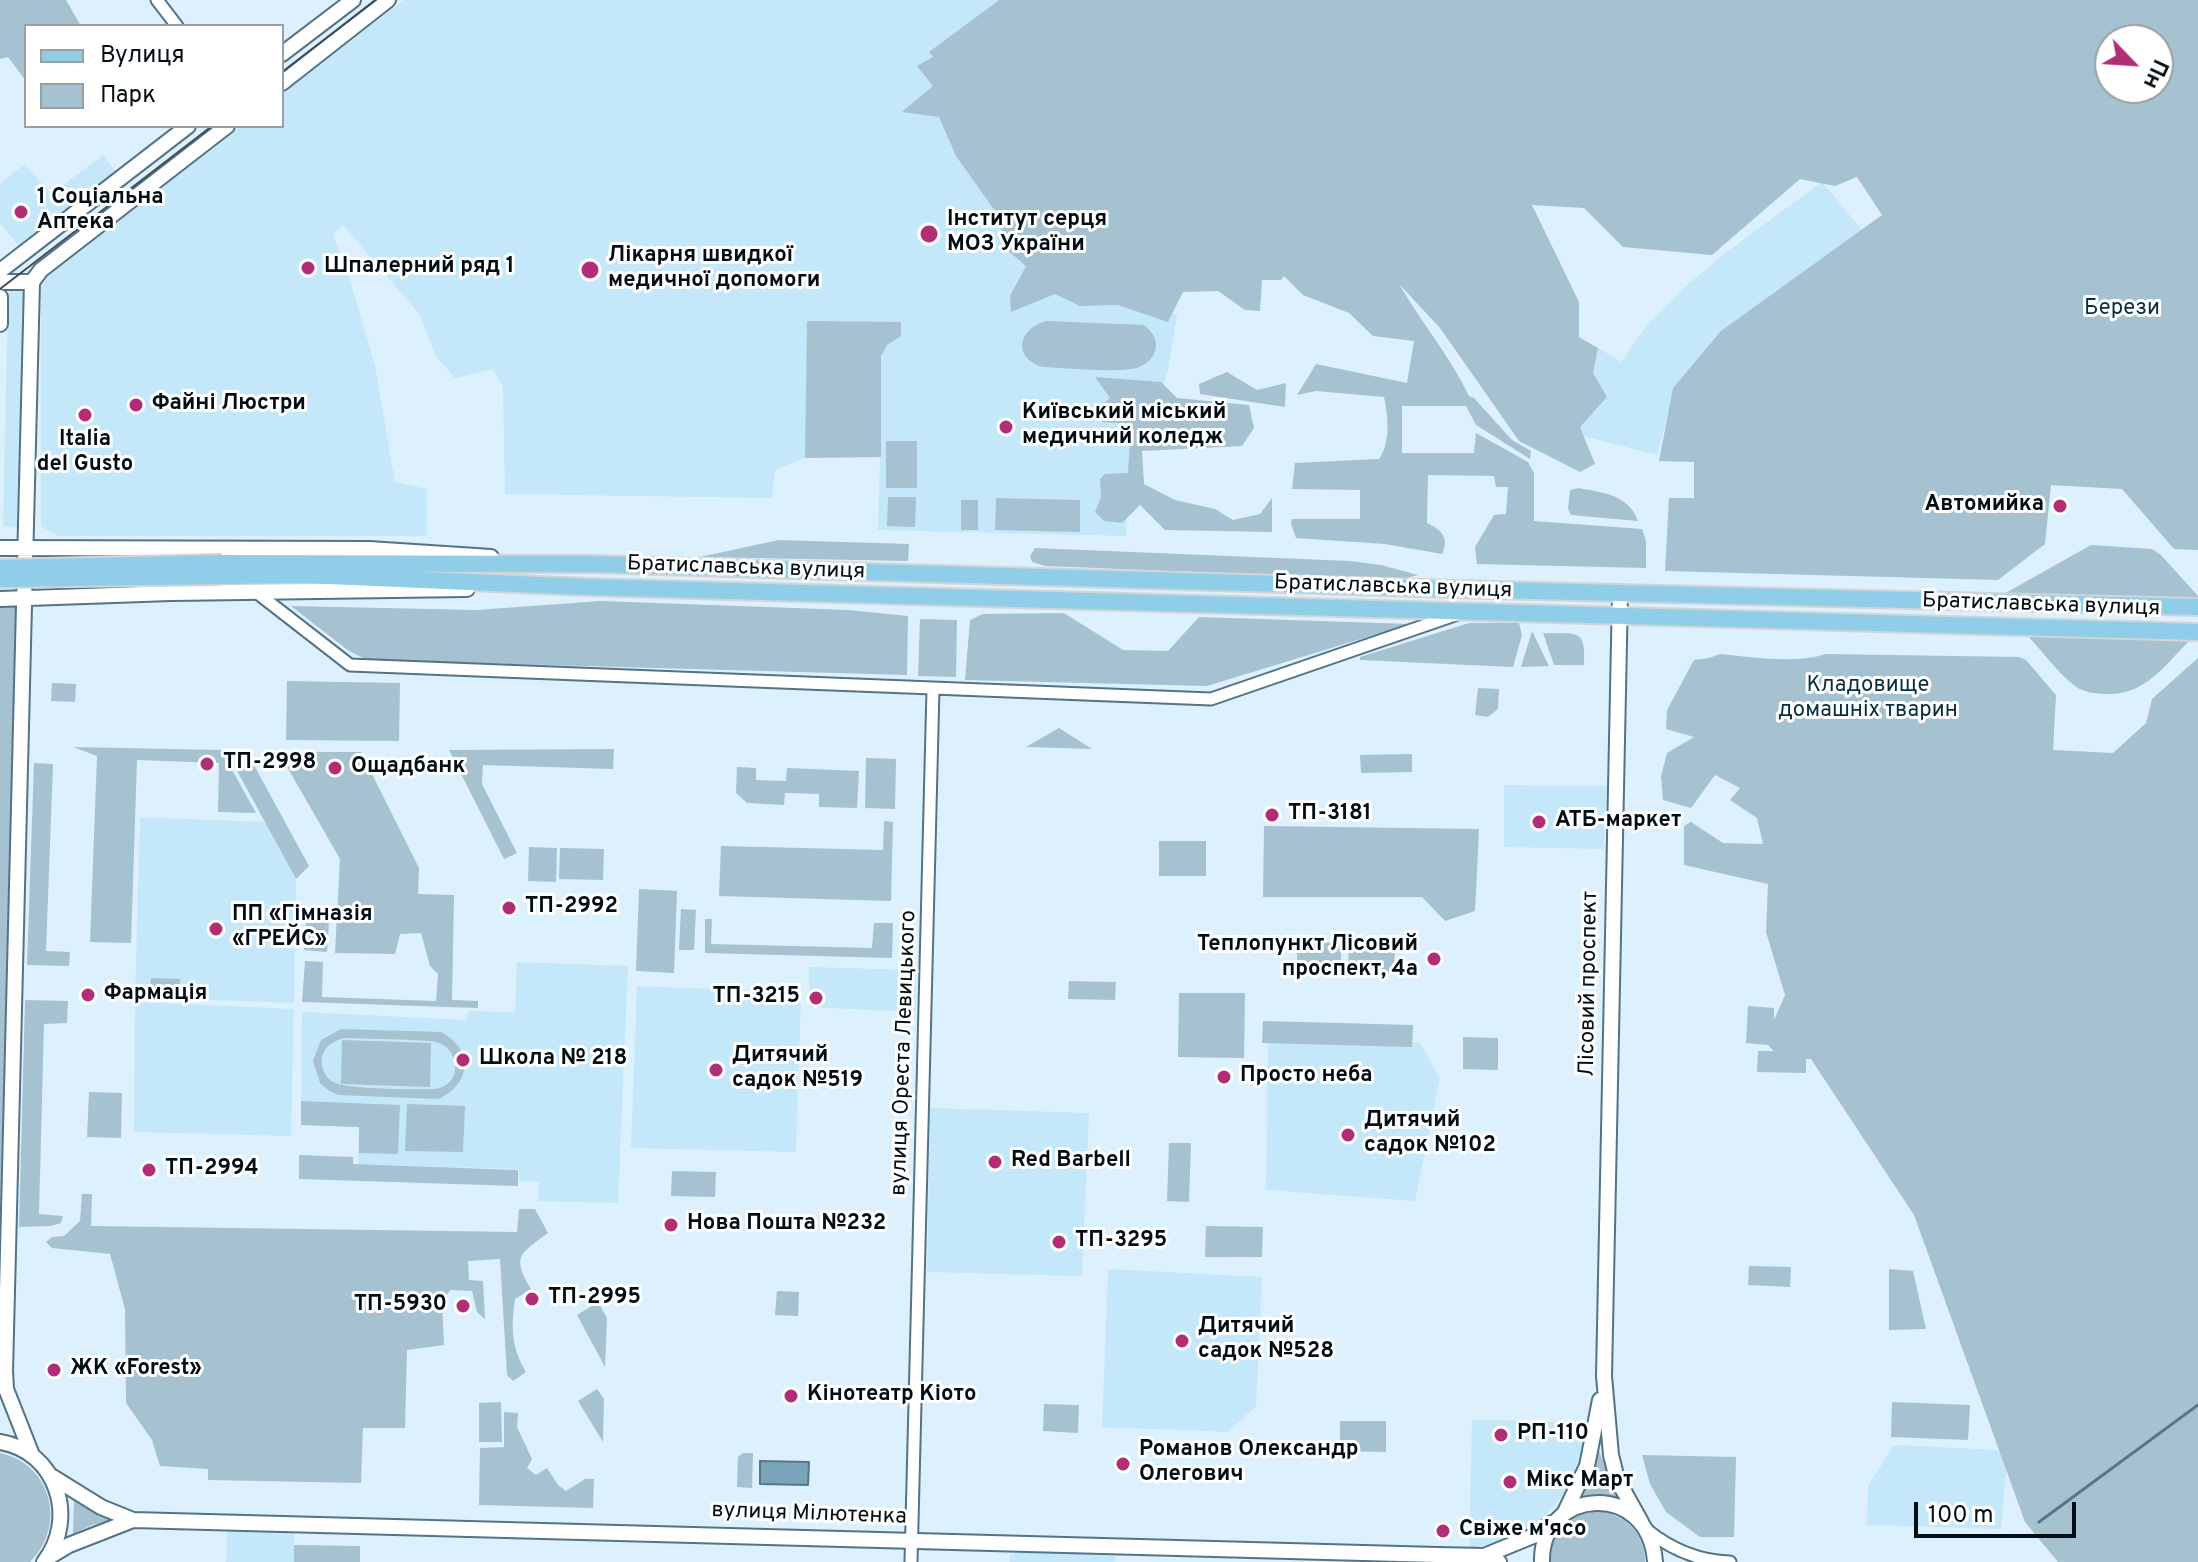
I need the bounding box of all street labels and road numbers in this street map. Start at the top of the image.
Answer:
street label: Братиславська вулиця [626,552,866,586]
street label: Братиславська вулиця [1273,571,1513,605]
street label: Братиславська вулиця [1921,589,2161,623]
street label: Лісовий проспект [1575,891,1605,1077]
street label: вулиця Ореста Левицького [887,910,923,1196]
street label: вулиця Мілютенка [711,1498,907,1532]

